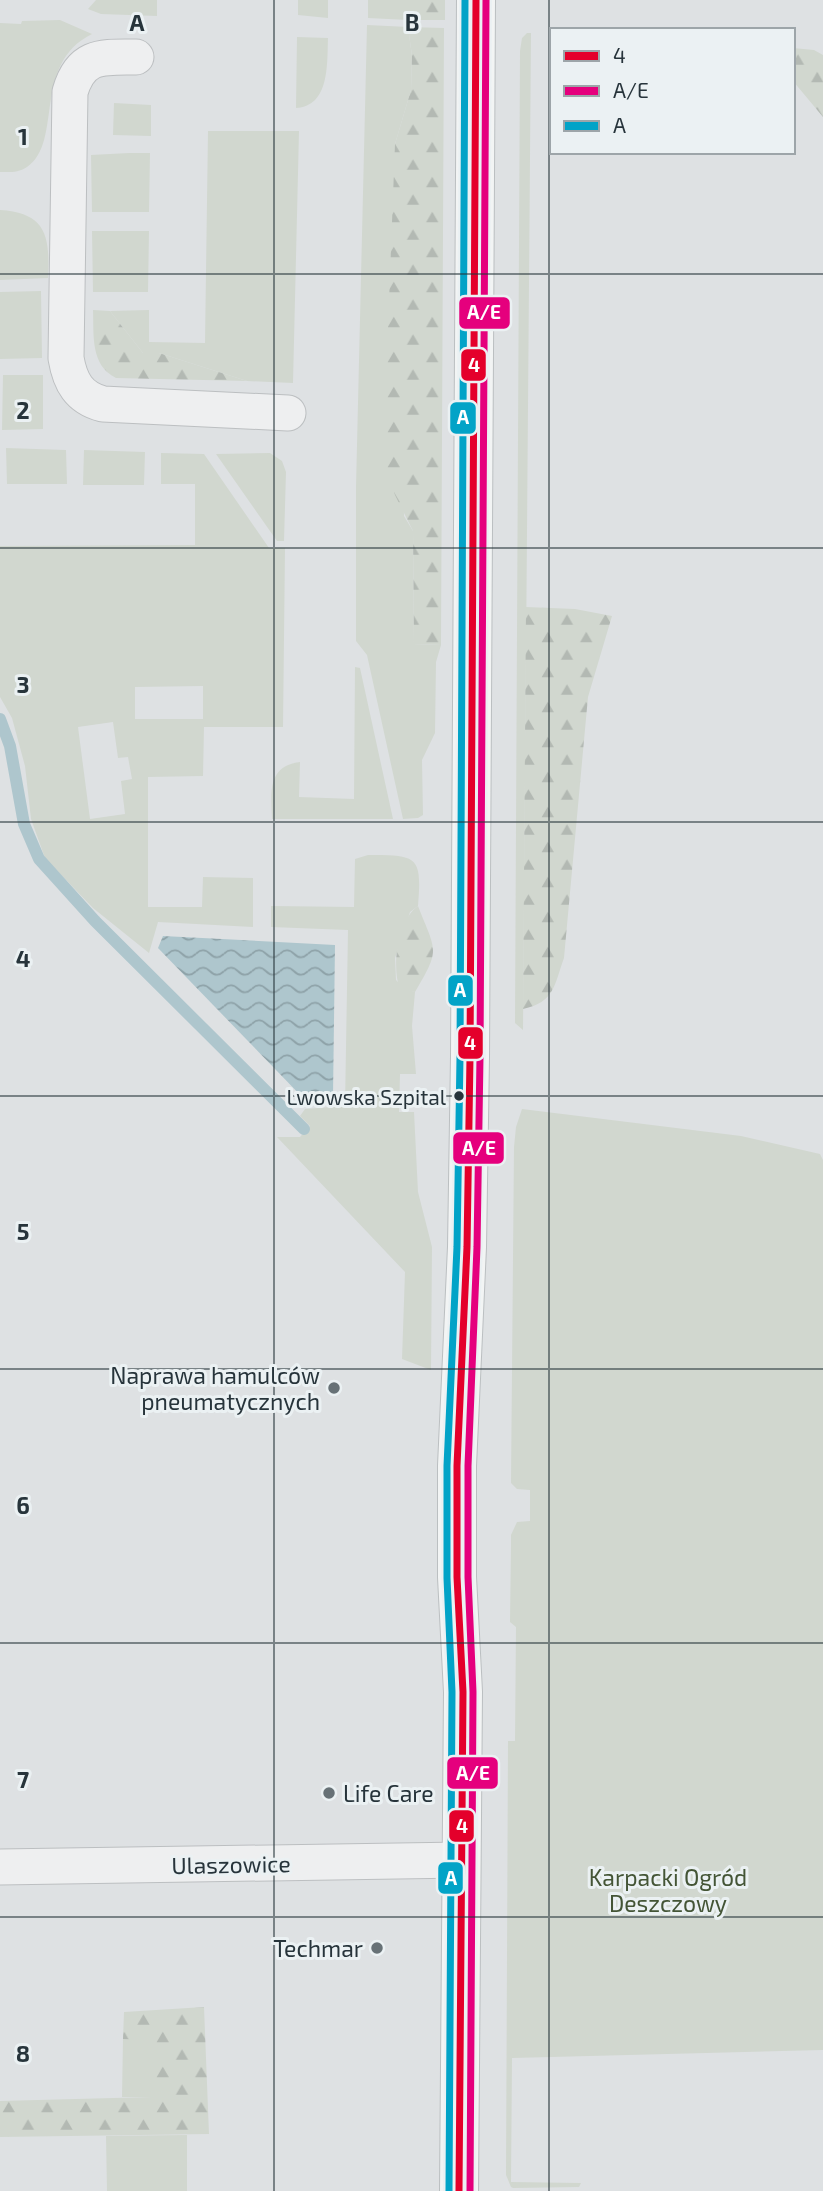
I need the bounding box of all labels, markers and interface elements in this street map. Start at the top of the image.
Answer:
text: A [129,8,145,36]
text: B [405,8,419,36]
legend [550,28,795,154]
text: 4 [613,42,626,67]
text: A/E [613,77,649,102]
text: A [613,112,626,137]
text: 1 [18,122,28,150]
line badge: A/E [458,296,511,330]
text: A/E [467,300,501,323]
line badge: 4 [460,348,487,382]
text: 4 [468,353,480,376]
text: 2 [16,396,30,424]
line badge: A [449,401,477,435]
text: A [457,405,470,428]
text: 3 [16,670,30,698]
text: 4 [16,944,30,972]
line badge: A [447,974,474,1007]
text: A [454,978,467,1001]
line badge: 4 [457,1026,484,1060]
text: 4 [464,1031,476,1054]
place label: Lwowska Szpital [287,1084,447,1109]
marker: Lwowska Szpital [452,1089,466,1103]
line badge: A/E [452,1131,505,1165]
text: A/E [462,1136,496,1159]
text: 5 [17,1217,29,1245]
place label: Naprawa hamulców pneumatycznych [110,1361,320,1415]
marker: Naprawa hamulców pneumatycznych [326,1380,342,1396]
text: 6 [16,1491,30,1519]
line badge: A/E [446,1756,499,1790]
text: A/E [456,1761,490,1784]
text: 7 [17,1765,29,1793]
place label: Life Care [343,1779,434,1807]
marker: Life Care [321,1785,337,1801]
line badge: 4 [448,1809,475,1843]
text: 4 [456,1814,468,1837]
street label: Ulaszowice [171,1849,291,1879]
line badge: A [437,1861,464,1895]
park label: Karpacki Ogród Deszczowy [589,1863,747,1917]
text: A [445,1866,458,1889]
place label: Techmar [273,1934,363,1962]
marker: Techmar [369,1940,385,1956]
text: 8 [16,2039,30,2067]

